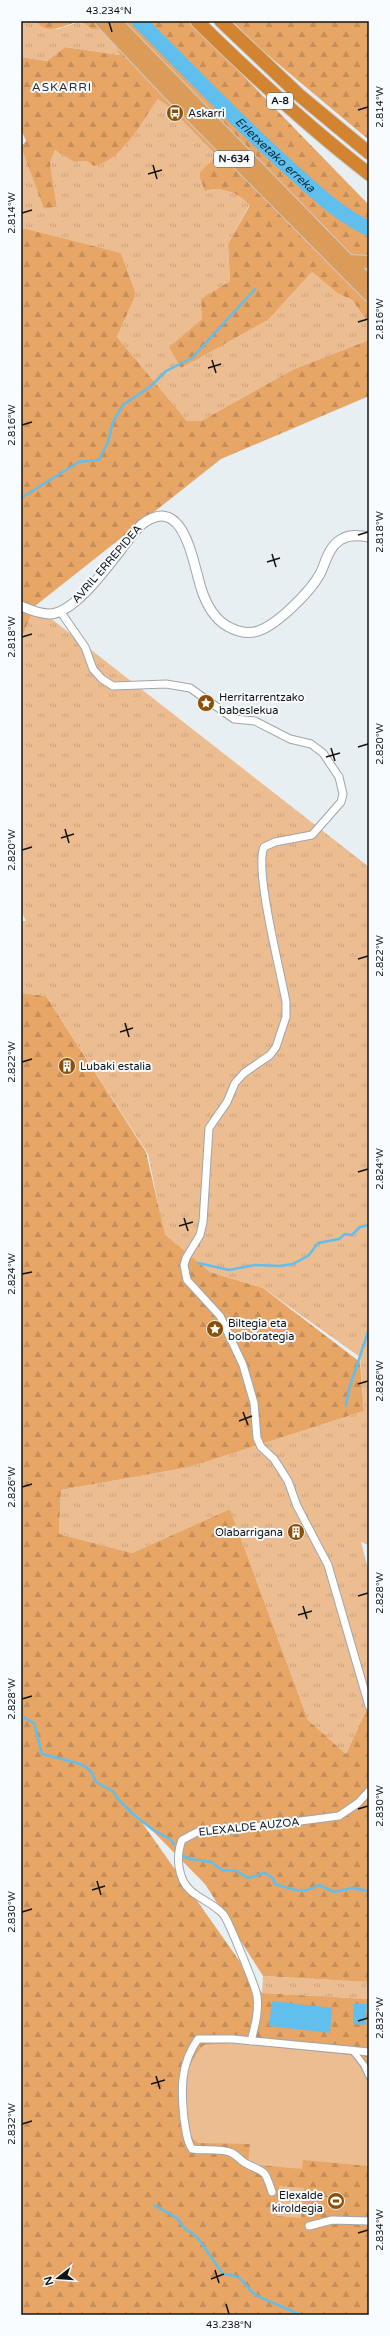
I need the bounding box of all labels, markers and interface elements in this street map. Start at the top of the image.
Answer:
text: 43.234°N [86,5,132,17]
district label: ASKARRI [32,80,92,94]
text: 2.814°W [374,86,386,128]
road number: A-8 [267,93,293,109]
bus stop icon: Askarri [165,103,185,123]
place label: Askarri [188,107,225,120]
water label: Erletxetako erreka [232,114,318,195]
road number: N-634 [214,151,254,167]
text: 2.814°W [6,192,18,234]
text: 2.816°W [374,298,386,340]
text: 2.816°W [6,404,18,446]
text: 2.818°W [374,511,386,553]
street label: AVRIL ERREPIDEA [70,522,144,606]
text: 2.818°W [6,616,18,658]
place label: Herritarrentzako babeslekua [219,691,305,717]
place icon: Herritarrentzako babeslekua [196,693,216,713]
text: 2.820°W [374,723,386,765]
text: 2.820°W [6,829,18,871]
text: 2.822°W [374,935,386,977]
text: 2.822°W [6,1041,18,1083]
building icon: Lubaki estalia [57,1056,77,1076]
place label: Lubaki estalia [80,1060,151,1073]
text: 2.824°W [374,1148,386,1190]
text: 2.824°W [6,1253,18,1295]
place label: Biltegia eta bolborategia [228,1317,294,1343]
place icon: Biltegia eta bolborategia [205,1319,225,1339]
text: 2.826°W [374,1360,386,1402]
text: 2.826°W [6,1466,18,1508]
building icon: Olabarrigana [286,1522,306,1542]
place label: Olabarrigana [215,1526,283,1539]
text: 2.828°W [374,1572,386,1614]
text: 2.828°W [6,1678,18,1720]
text: 2.830°W [374,1785,386,1827]
street label: ELEXALDE AUZOA [198,1815,300,1839]
text: 2.830°W [6,1891,18,1933]
text: 2.832°W [374,1997,386,2039]
text: 2.832°W [6,2103,18,2145]
place label: Elexalde kiroldegia [272,2189,323,2215]
sports icon: Elexalde kiroldegia [326,2191,346,2211]
text: 2.834°W [374,2209,386,2251]
north arrow [38,2258,78,2298]
text: N [41,2275,56,2287]
text: 43.238°N [206,2319,252,2331]

